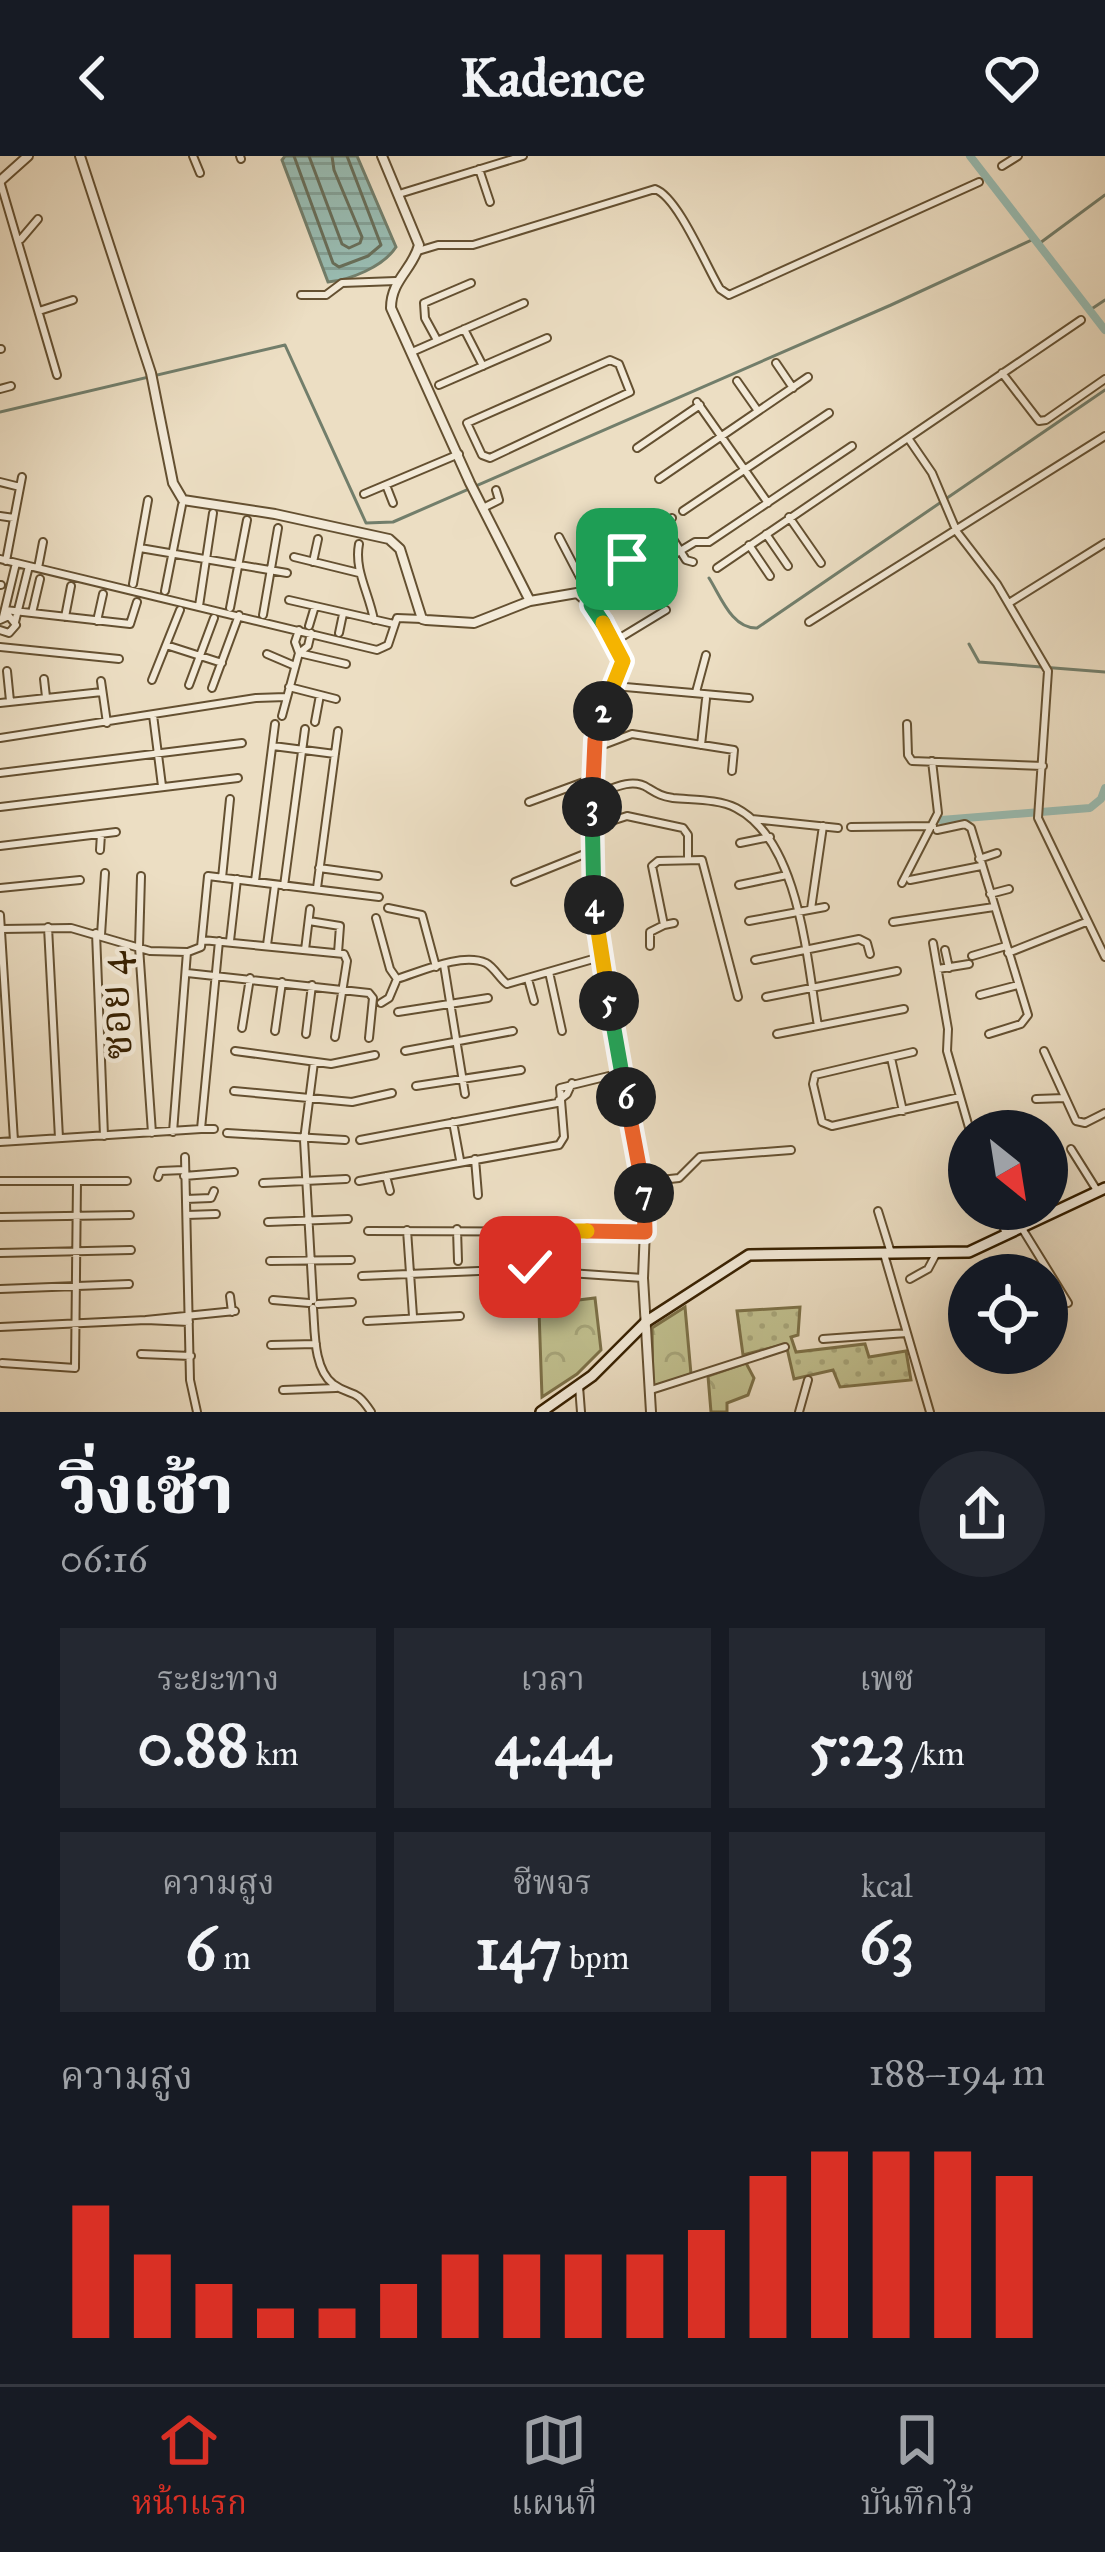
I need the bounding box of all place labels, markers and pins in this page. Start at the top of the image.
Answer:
pin [576,508,678,610]
pin: 2 [573,681,633,741]
pin: 3 [562,777,622,837]
pin: 4 [564,875,624,935]
pin: 5 [579,971,639,1031]
pin: 6 [596,1067,656,1127]
pin: 7 [614,1163,674,1223]
pin [479,1216,581,1318]

